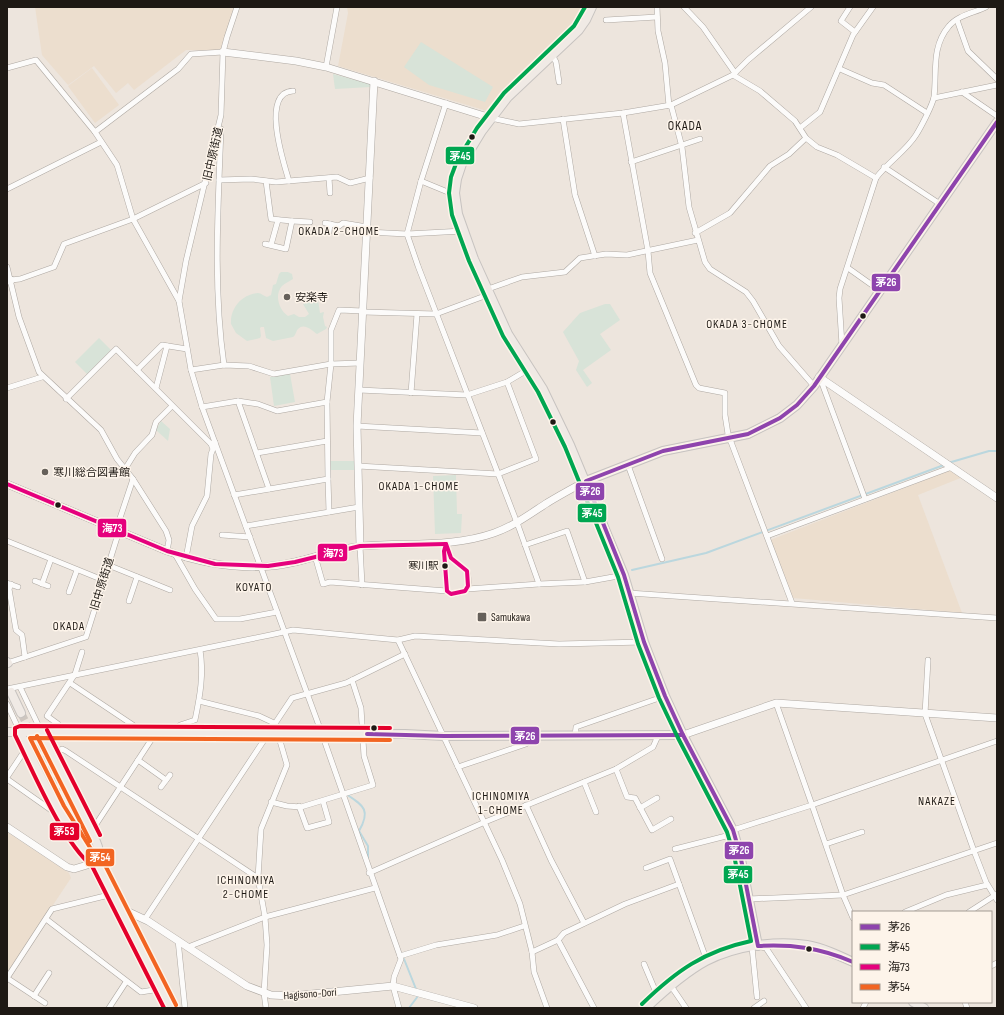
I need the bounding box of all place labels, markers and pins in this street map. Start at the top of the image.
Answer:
unlabelled marker [467,132,477,142]
place label: 安楽寺 [295,291,328,304]
marker: 安楽寺 [282,292,292,302]
unlabelled marker [858,311,868,321]
unlabelled marker [548,417,558,427]
place label: 寒川総合図書館 [53,466,130,479]
marker: 寒川総合図書館 [40,467,50,477]
unlabelled marker [53,500,63,510]
place label: 寒川駅 [408,560,439,572]
marker: 寒川駅 [440,561,450,571]
marker: Samukawa [476,611,488,623]
place label: Samukawa [491,611,530,624]
unlabelled marker [369,723,379,733]
unlabelled marker [804,944,814,954]

